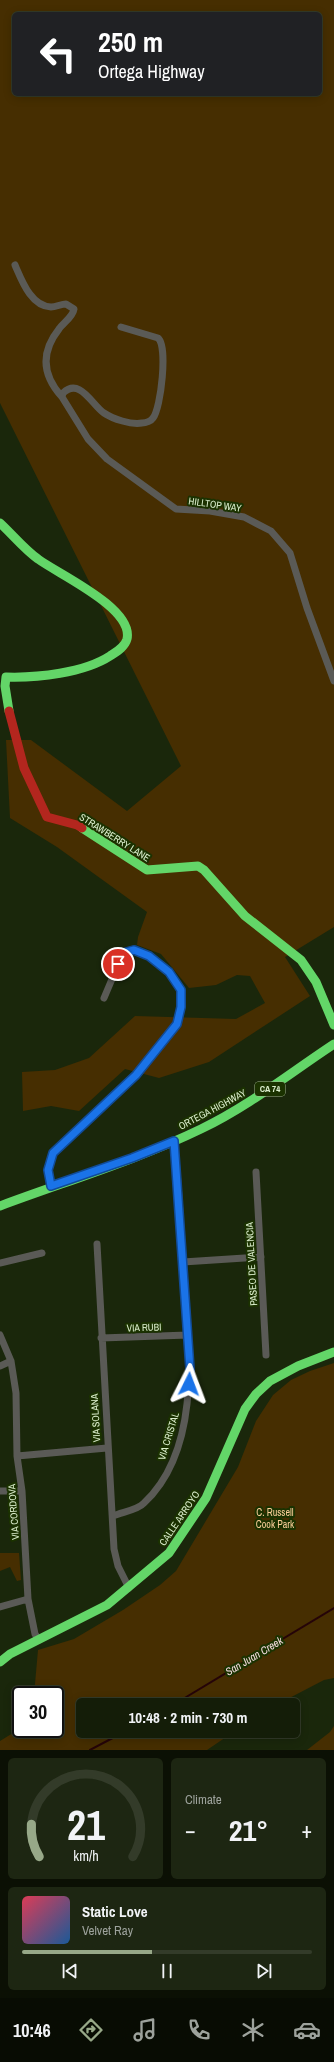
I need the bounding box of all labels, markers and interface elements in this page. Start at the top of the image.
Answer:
text: 250 m [98,23,163,61]
icon: left [32,28,84,80]
text: Ortega Highway [98,59,205,84]
street label: HILLTOP WAY [188,494,243,515]
street label: STRAWBERRY LANE [77,810,153,864]
pin [101,947,135,981]
icon: arrive [107,953,129,975]
road number: CA 74 [255,1082,285,1096]
street label: ORTEGA HIGHWAY [176,1086,249,1133]
street label: PASEO DE VALENCIA [243,1221,260,1306]
street label: VIA RUBI [126,1320,162,1335]
position arrow [168,1363,210,1405]
street label: VIA SOLANA [88,1393,103,1442]
street label: VIA CRISTAL [155,1410,182,1462]
street label: VIA CORDOVA [5,1483,22,1540]
street label: CALLE ARROYO [156,1488,203,1548]
park label: C. Russell Cook Park [256,1506,295,1531]
water label: San Juan Creek [223,1633,286,1679]
speed limit sign: 30 [12,1686,64,1738]
text: 10:48 · 2 min · 730 m [129,1707,247,1728]
text: Climate [185,1791,222,1808]
text: 21 [67,1796,104,1852]
text: 21° [229,1810,268,1850]
text: − [185,1815,196,1845]
text: + [301,1815,312,1845]
text: km/h [73,1845,98,1864]
text: Static Love [82,1901,148,1922]
text: Velvet Ray [82,1922,133,1939]
icon: previous [59,1960,81,1982]
icon: pause [156,1960,178,1982]
icon: next [253,1960,275,1982]
icon: directions [77,2016,105,2044]
icon: music [131,2016,159,2044]
icon: phone [185,2016,213,2044]
icon: climate [239,2016,267,2044]
icon: car [293,2016,321,2044]
text: 10:46 [13,2018,51,2043]

